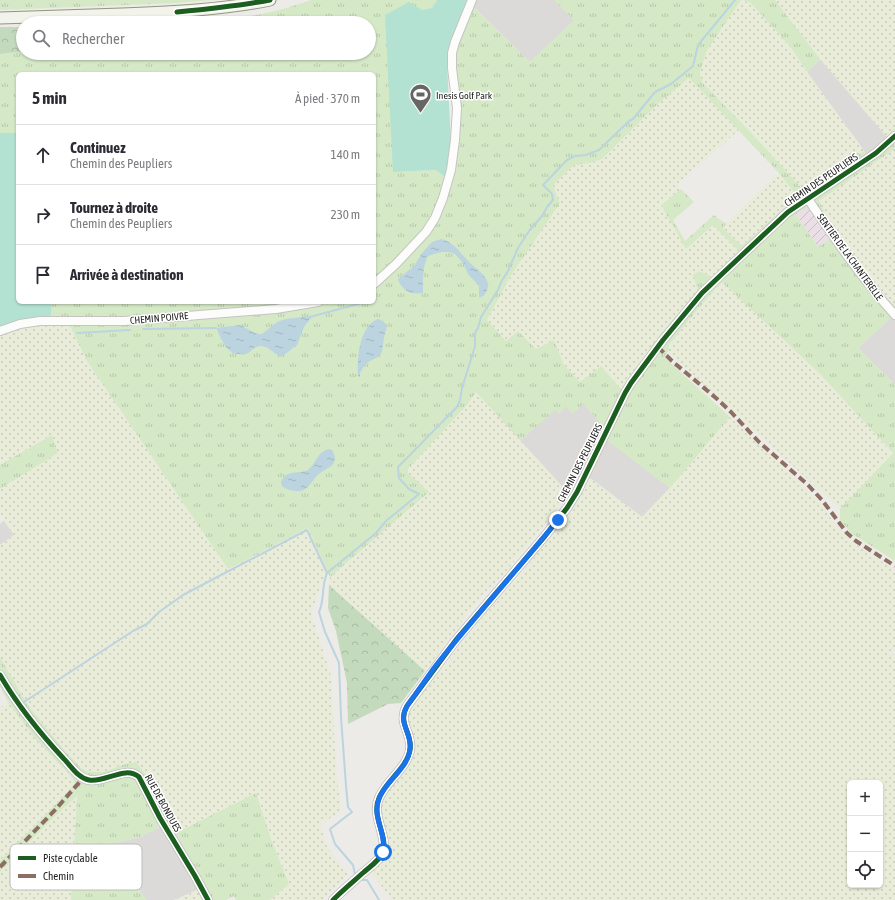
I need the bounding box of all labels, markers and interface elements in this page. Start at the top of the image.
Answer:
search box [16,16,376,60]
icon: search [30,27,52,49]
text: Rechercher [62,30,124,47]
sports icon: Inesis Golf Park [407,82,433,115]
text: 5 min [32,88,67,108]
place label: Inesis Golf Park [436,90,493,101]
text: À pied · 370 m [295,91,360,106]
text: Continuez [70,139,126,156]
icon: ahead [32,144,54,166]
text: 140 m [331,147,360,162]
street label: CHEMIN DES PEUPLIERS [782,151,860,209]
text: Chemin des Peupliers [70,156,172,171]
text: Tournez à droite [70,199,158,216]
icon: right [32,204,54,226]
text: 230 m [331,207,360,222]
street label: SENTIER DE LA CHANTERELLE [815,212,886,303]
text: Chemin des Peupliers [70,216,172,231]
icon: arrive [32,264,54,286]
text: Arrivée à destination [70,266,184,283]
street label: CHEMIN POIVRE [129,310,189,326]
street label: CHEMIN DES PEUPLIERS [555,422,605,504]
route end [549,511,567,529]
street label: RUE DE BONDUES [143,772,183,834]
map controls [847,780,883,888]
button: + [847,780,883,816]
button: − [847,816,883,852]
route start [374,843,392,861]
legend [10,844,142,890]
text: Piste cyclable [43,852,98,864]
button: locate [847,852,883,888]
text: Chemin [43,870,74,882]

